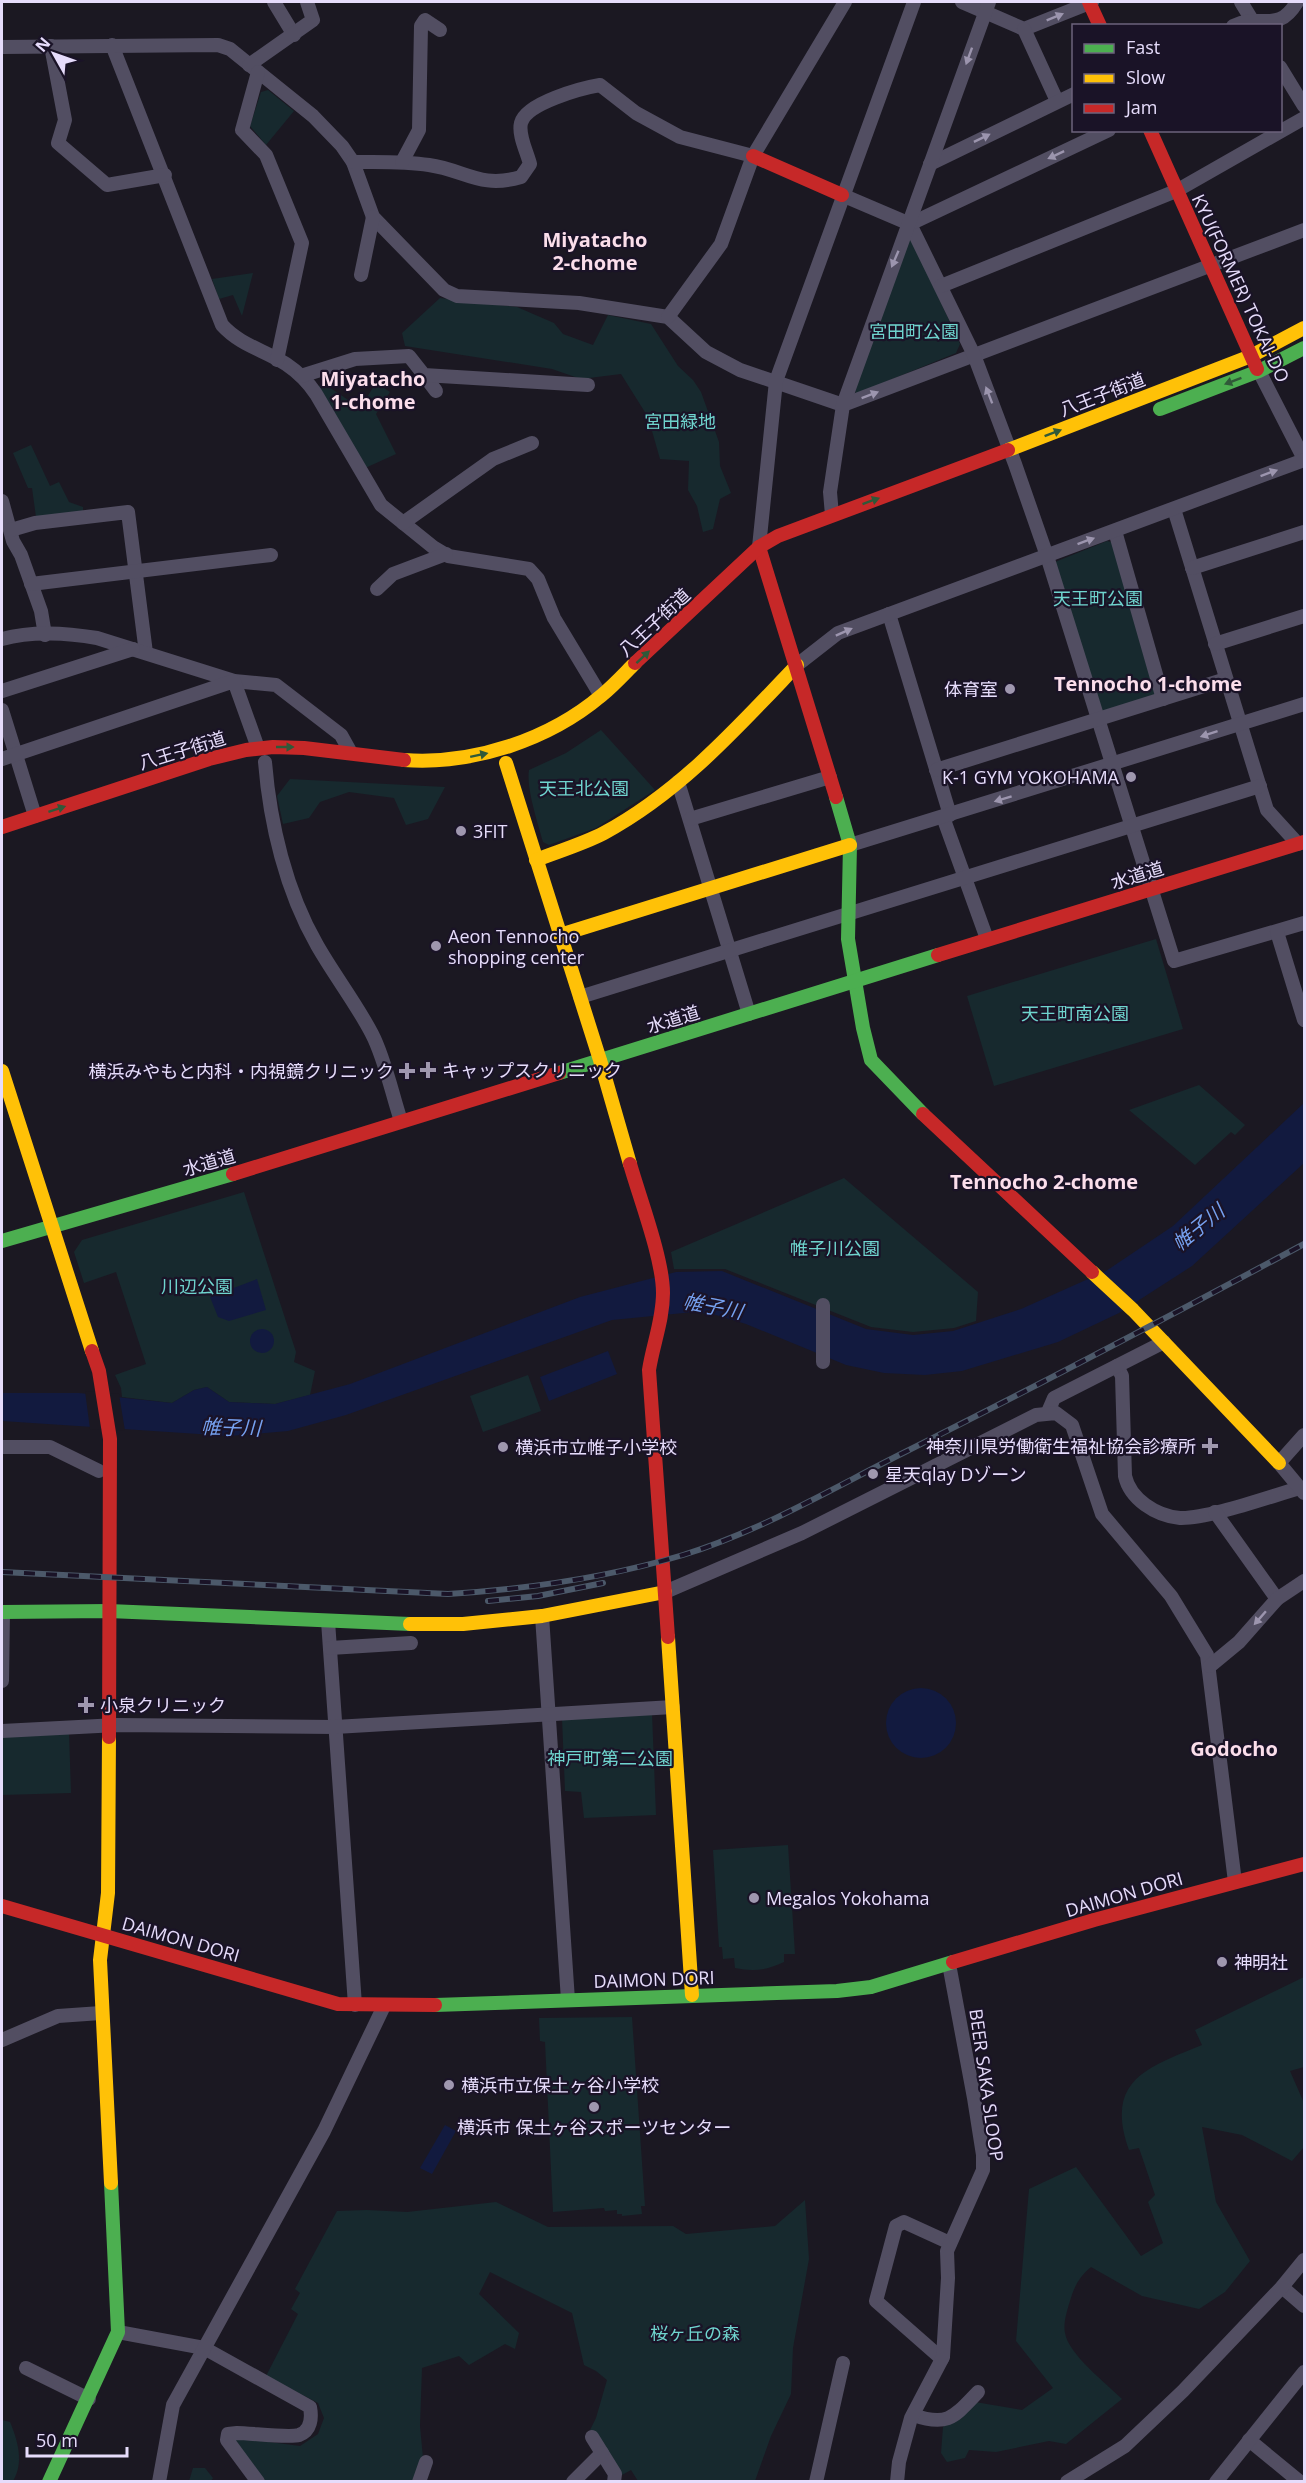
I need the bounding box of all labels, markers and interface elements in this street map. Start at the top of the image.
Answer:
one-way arrow [1046,12,1064,22]
north arrow [24,24,84,84]
legend [1072,24,1282,132]
text: N [30,32,55,56]
text: Fast [1126,35,1160,59]
one-way arrow [964,48,974,66]
text: Slow [1126,65,1165,89]
text: Jam [1124,95,1158,119]
one-way arrow [974,134,991,143]
one-way arrow [1048,151,1065,160]
street label: KYU(FORMER) TOKAI-DO [1187,190,1295,386]
district label: Miyatacho 2-chome [543,226,648,276]
one-way arrow [890,251,900,269]
park label: 宮田町公園 [869,319,959,343]
district label: Miyatacho 1-chome [321,365,426,415]
street label: 八王子街道 [1056,367,1148,421]
one-way arrow [1223,377,1241,387]
one-way arrow [984,386,993,404]
one-way arrow [861,390,879,399]
park label: 宮田緑地 [644,409,716,433]
one-way arrow [1045,427,1063,437]
one-way arrow [1260,468,1278,478]
one-way arrow [862,496,880,505]
one-way arrow [1077,536,1095,546]
street label: 八王子街道 [613,583,695,661]
park label: 天王町公園 [1053,586,1143,610]
one-way arrow [836,627,853,636]
one-way arrow [636,650,651,664]
district label: Tennocho 1-chome [1054,670,1242,697]
place label: 体育室 [944,677,998,701]
marker: 体育室 [1003,682,1017,696]
street label: 八王子街道 [135,725,229,775]
one-way arrow [1200,730,1218,739]
one-way arrow [275,742,294,752]
one-way arrow [469,750,488,760]
place label: K-1 GYM YOKOHAMA [942,765,1120,789]
marker: K-1 GYM YOKOHAMA [1124,770,1138,784]
park label: 天王北公園 [539,776,629,800]
one-way arrow [994,795,1012,804]
one-way arrow [48,804,66,813]
place label: 3FIT [473,819,508,843]
marker: 3FIT [454,824,468,838]
street label: 水道道 [1108,856,1166,894]
place label: Aeon Tennocho shopping center [448,924,585,969]
marker: Aeon Tennocho shopping center [429,939,443,953]
street label: 水道道 [644,1000,702,1038]
park label: 天王町南公園 [1021,1001,1129,1025]
place label: キャップスクリニック [442,1058,622,1082]
place label: 横浜みやもと内科・内視鏡クリニック [88,1059,394,1083]
marker: キャップスクリニック [419,1061,437,1079]
marker: 横浜みやもと内科・内視鏡クリニック [398,1062,416,1080]
street label: 水道道 [180,1143,238,1181]
district label: Tennocho 2-chome [950,1168,1138,1195]
water label: 帷子川 [1166,1196,1231,1256]
park label: 帷子川公園 [790,1236,880,1260]
park label: 川辺公園 [161,1274,233,1298]
water label: 帷子川 [681,1287,747,1325]
water label: 帷子川 [201,1412,263,1442]
place label: 神奈川県労働衛生福祉協会診療所 [926,1434,1196,1458]
place label: 横浜市立帷子小学校 [515,1435,677,1459]
marker: 神奈川県労働衛生福祉協会診療所 [1201,1437,1219,1455]
marker: 横浜市立帷子小学校 [496,1440,510,1454]
place label: 星天qlay Dゾーン [885,1462,1026,1486]
marker: 星天qlay Dゾーン [866,1467,880,1481]
one-way arrow [1254,1610,1267,1625]
place label: 小泉クリニック [100,1693,226,1717]
marker: 小泉クリニック [77,1696,95,1714]
district label: Godocho [1190,1735,1278,1762]
park label: 神戸町第二公園 [547,1746,673,1770]
street label: DAIMON DORI [1062,1866,1186,1922]
place label: Megalos Yokohama [766,1886,930,1910]
marker: Megalos Yokohama [747,1891,761,1905]
street label: DAIMON DORI [119,1911,243,1967]
place label: 神明社 [1234,1950,1288,1974]
marker: 神明社 [1215,1955,1229,1969]
street label: DAIMON DORI [593,1965,715,1993]
street label: BEER SAKA SLOOP [964,2007,1010,2163]
place label: 横浜市立保土ヶ谷小学校 [461,2073,659,2097]
marker: 横浜市立保土ヶ谷小学校 [442,2078,456,2092]
marker: 横浜市 保土ヶ谷スポーツセンター [587,2100,601,2114]
place label: 横浜市 保土ヶ谷スポーツセンター [457,2115,731,2139]
park label: 桜ヶ丘の森 [650,2321,740,2345]
scale bar [27,2420,128,2458]
text: 50 m [36,2428,78,2452]

